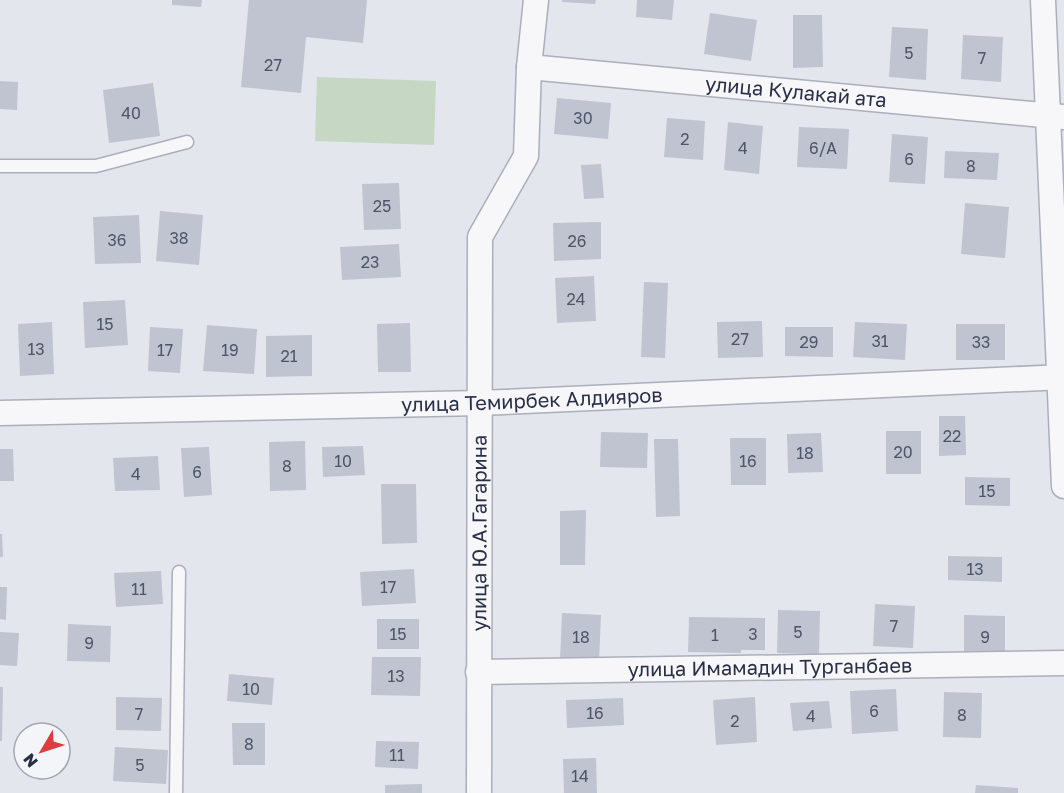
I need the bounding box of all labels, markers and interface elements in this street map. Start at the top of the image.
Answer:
house number: 5 [904,43,914,63]
house number: 7 [978,48,986,68]
house number: 27 [264,55,282,75]
street label: улица Кулакай ата [704,71,888,111]
house number: 40 [121,103,141,123]
house number: 30 [573,108,593,128]
house number: 2 [680,129,690,149]
house number: 4 [738,138,748,158]
house number: 6/А [809,138,837,158]
house number: 6 [904,149,914,169]
house number: 8 [966,156,976,176]
house number: 25 [373,196,391,216]
house number: 38 [169,228,189,248]
house number: 36 [107,230,127,250]
house number: 26 [568,231,586,251]
house number: 23 [361,252,379,272]
house number: 24 [566,289,586,309]
house number: 15 [96,314,114,334]
house number: 27 [731,329,749,349]
house number: 31 [871,331,889,351]
house number: 29 [800,332,818,352]
house number: 33 [972,332,990,352]
house number: 13 [27,339,45,359]
house number: 17 [157,340,173,360]
house number: 19 [221,340,239,360]
house number: 21 [280,346,298,366]
street label: улица Темирбек Алдияров [401,382,663,416]
house number: 22 [943,426,961,446]
street label: улица Ю.А.Гагарина [466,435,491,631]
house number: 20 [893,442,913,462]
house number: 18 [796,443,814,463]
house number: 10 [334,451,352,471]
house number: 16 [739,451,757,471]
house number: 8 [282,456,292,476]
house number: 6 [192,462,202,482]
house number: 4 [131,464,141,484]
house number: 15 [978,481,996,501]
house number: 13 [966,559,984,579]
house number: 17 [380,577,396,597]
house number: 11 [131,579,147,599]
house number: 7 [890,616,898,636]
house number: 5 [793,622,803,642]
house number: 15 [389,624,407,644]
house number: 3 [748,624,758,644]
house number: 1 [711,625,719,645]
house number: 18 [572,627,590,647]
house number: 9 [980,627,990,647]
house number: 9 [84,633,94,653]
street label: улица Имамадин Турганбаев [627,652,912,681]
house number: 13 [387,666,405,686]
house number: 10 [242,679,260,699]
house number: 6 [869,701,879,721]
house number: 16 [586,703,604,723]
house number: 7 [135,704,143,724]
house number: 8 [957,705,967,725]
house number: 4 [806,706,816,726]
house number: 2 [730,711,740,731]
north arrow [12,721,72,781]
house number: 8 [244,734,254,754]
house number: 11 [389,745,405,765]
text: N [19,749,42,771]
house number: 5 [135,755,145,775]
house number: 14 [571,766,589,786]

